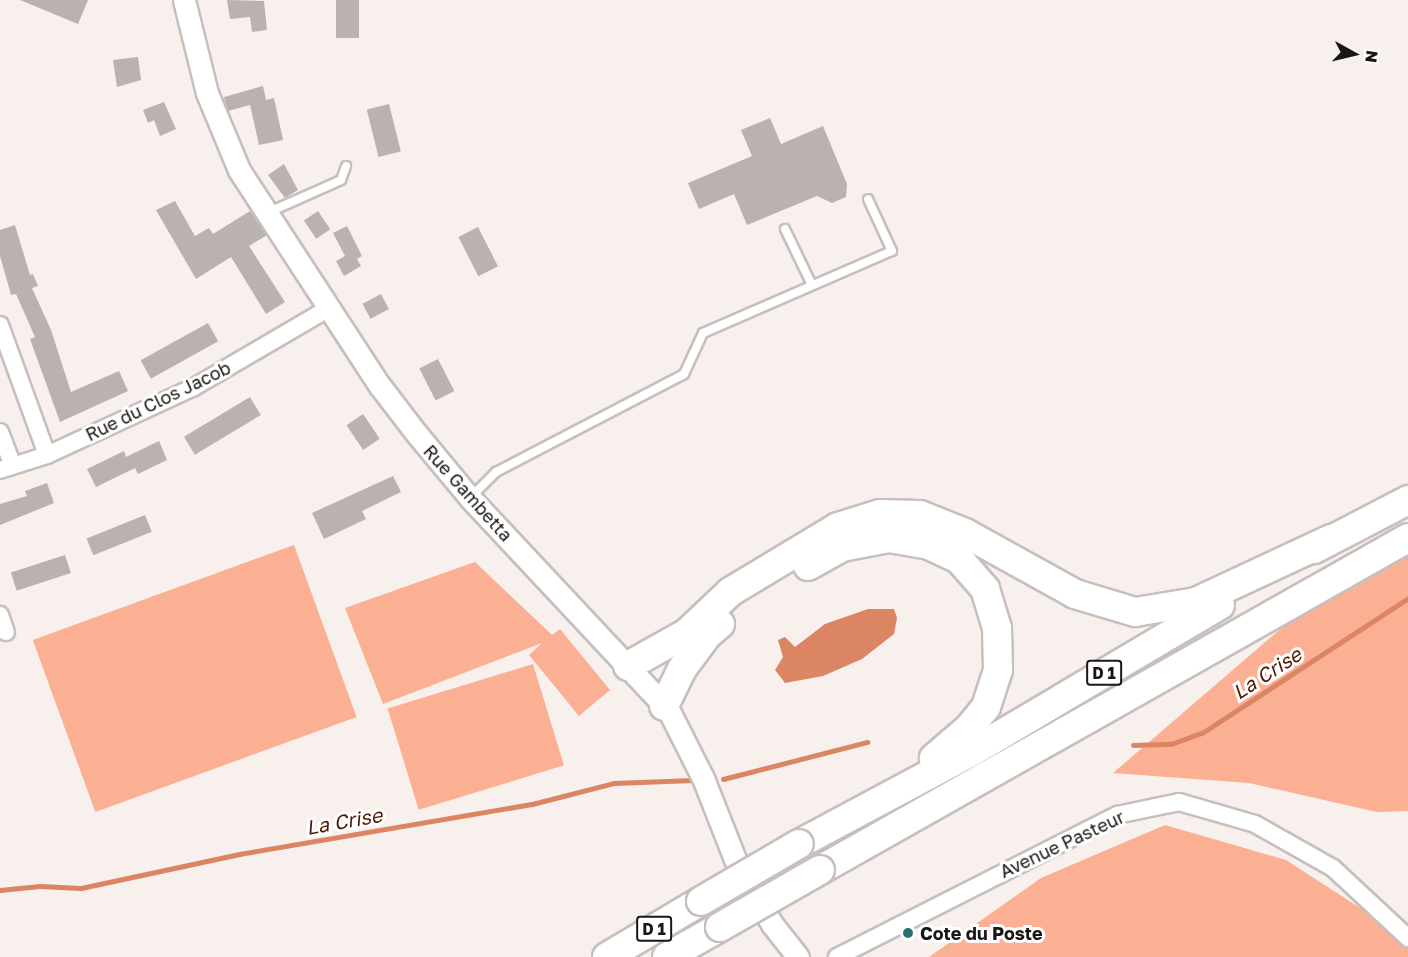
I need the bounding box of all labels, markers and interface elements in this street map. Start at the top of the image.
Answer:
north arrow [1324,24,1384,84]
text: N [1361,49,1383,64]
street label: Rue du Clos Jacob [82,357,234,445]
street label: Rue Gambetta [419,440,517,546]
water label: La Crise [1228,642,1306,704]
road number: D 1 [1086,660,1122,686]
water label: La Crise [304,803,384,839]
street label: Avenue Pasteur [996,806,1128,882]
road number: D 1 [636,916,672,942]
place label: Cote du Poste [920,922,1043,944]
marker: Cote du Poste [901,926,915,940]

